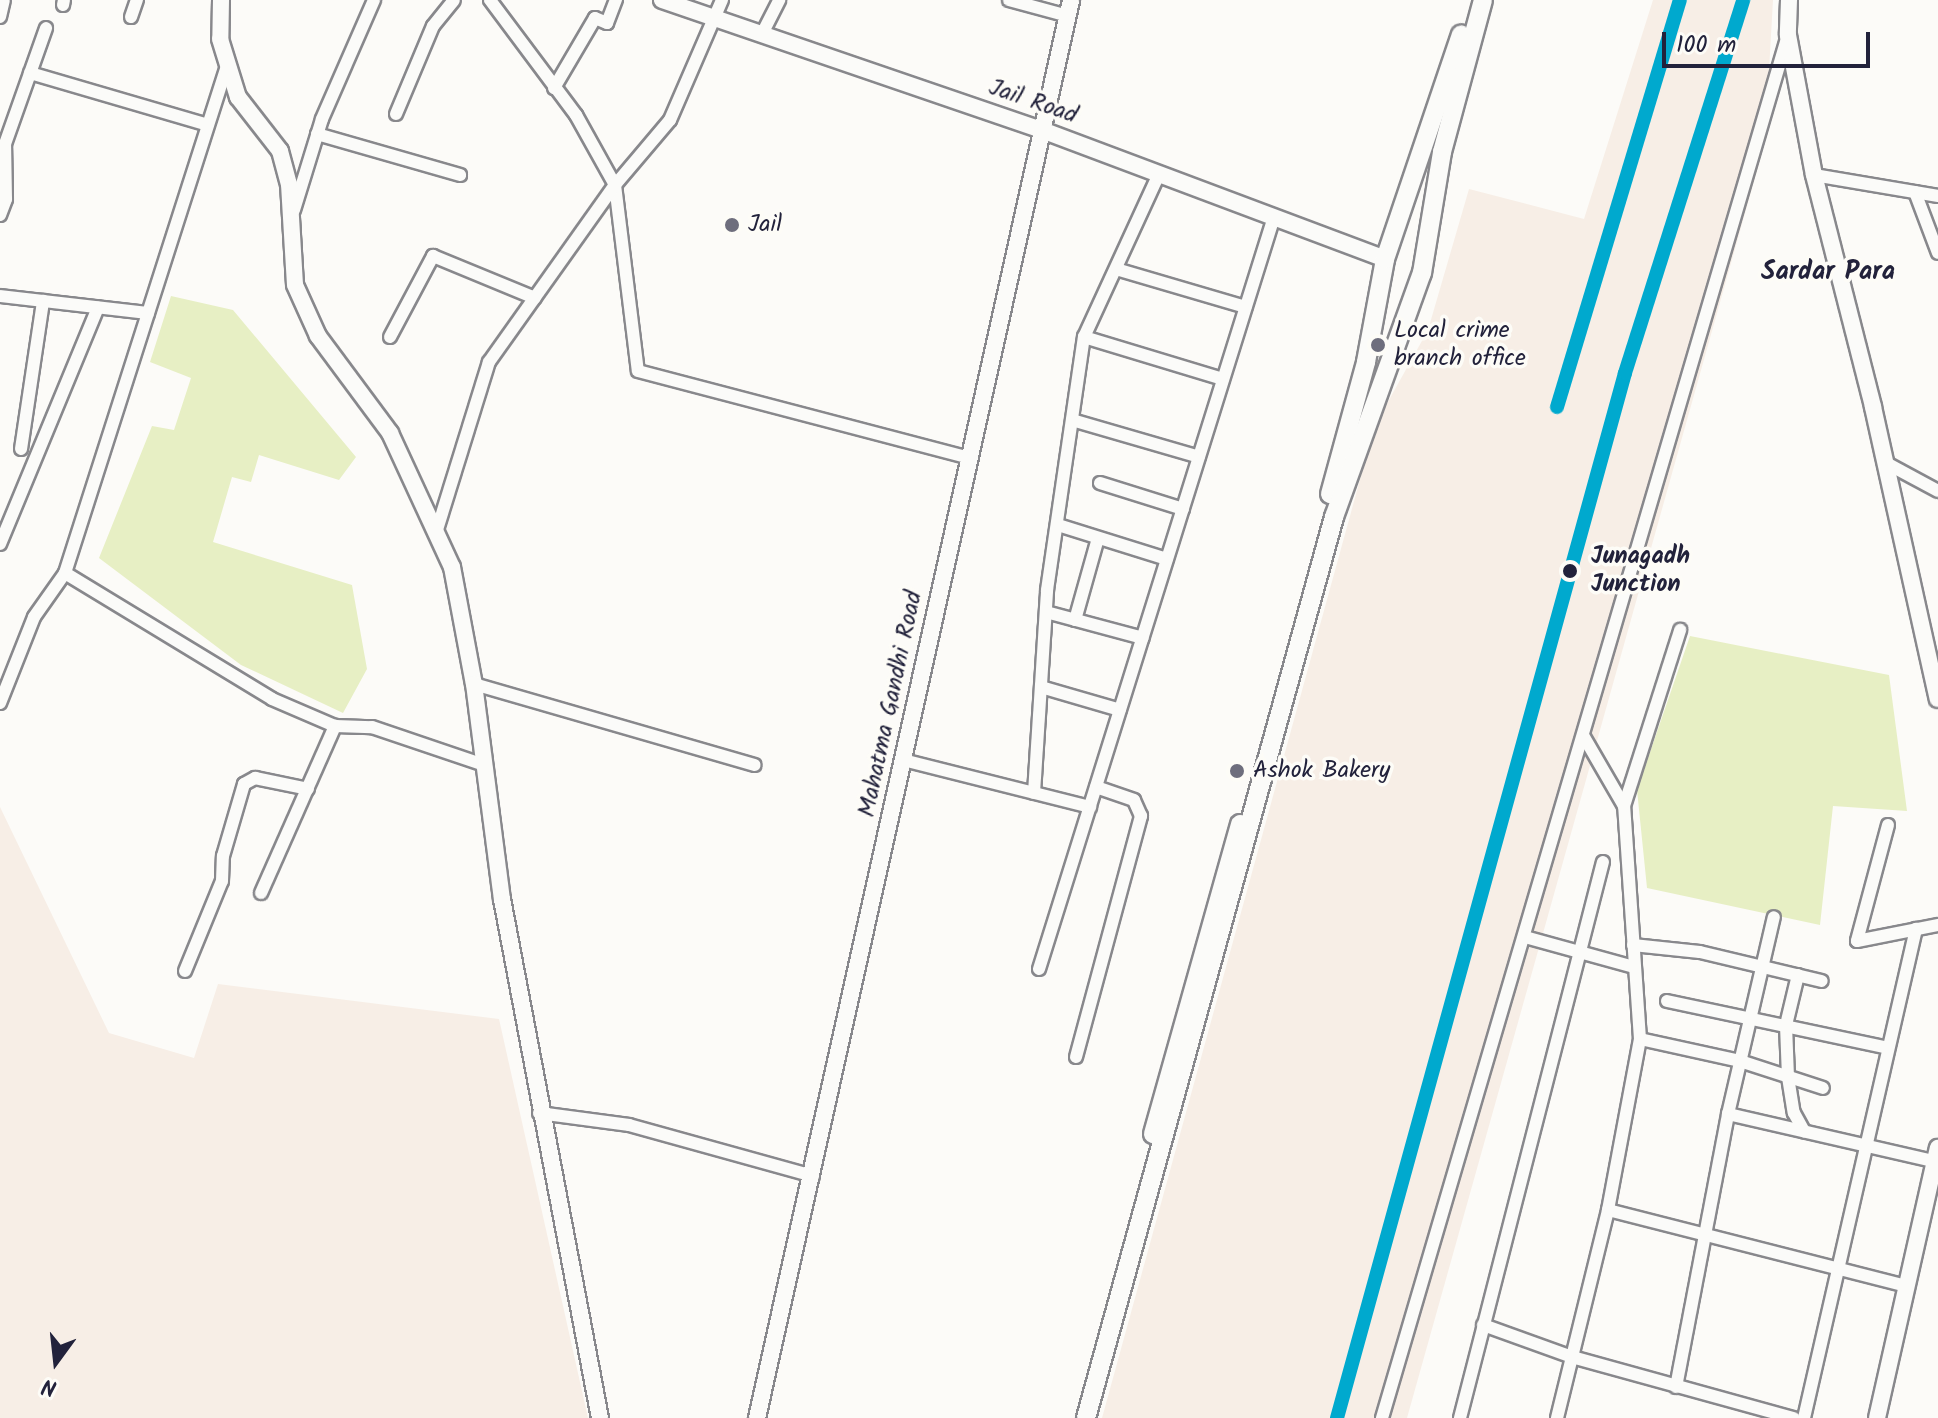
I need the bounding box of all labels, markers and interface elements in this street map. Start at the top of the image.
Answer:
scale bar [1666,16,1874,66]
text: 100 m [1676,26,1736,65]
street label: Jail Road [985,73,1081,131]
place label: Jail [748,211,782,239]
marker: Jail [723,216,741,234]
district label: Sardar Para [1761,257,1895,289]
place label: Local crime branch office [1394,317,1526,373]
marker: Local crime branch office [1369,336,1387,354]
place label: Junagadh Junction [1591,543,1690,599]
marker: Junagadh Junction [1556,557,1584,585]
street label: Mahatma Gandhi Road [853,588,929,820]
place label: Ashok Bakery [1253,757,1390,785]
marker: Ashok Bakery [1228,762,1246,780]
north arrow [16,1322,96,1402]
text: N [38,1367,61,1404]

